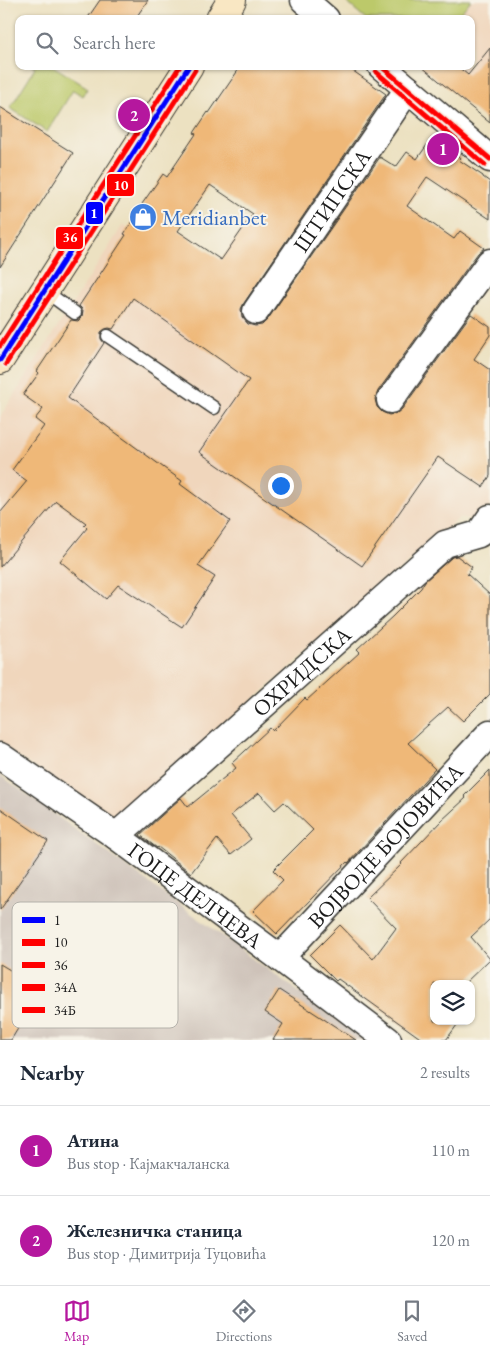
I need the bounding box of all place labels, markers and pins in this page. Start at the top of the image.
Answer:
pin: 2 [118,96,150,134]
pin: 1 [427,130,459,168]
shop icon: Meridianbet [128,202,158,232]
place label: Meridianbet [162,203,267,232]

